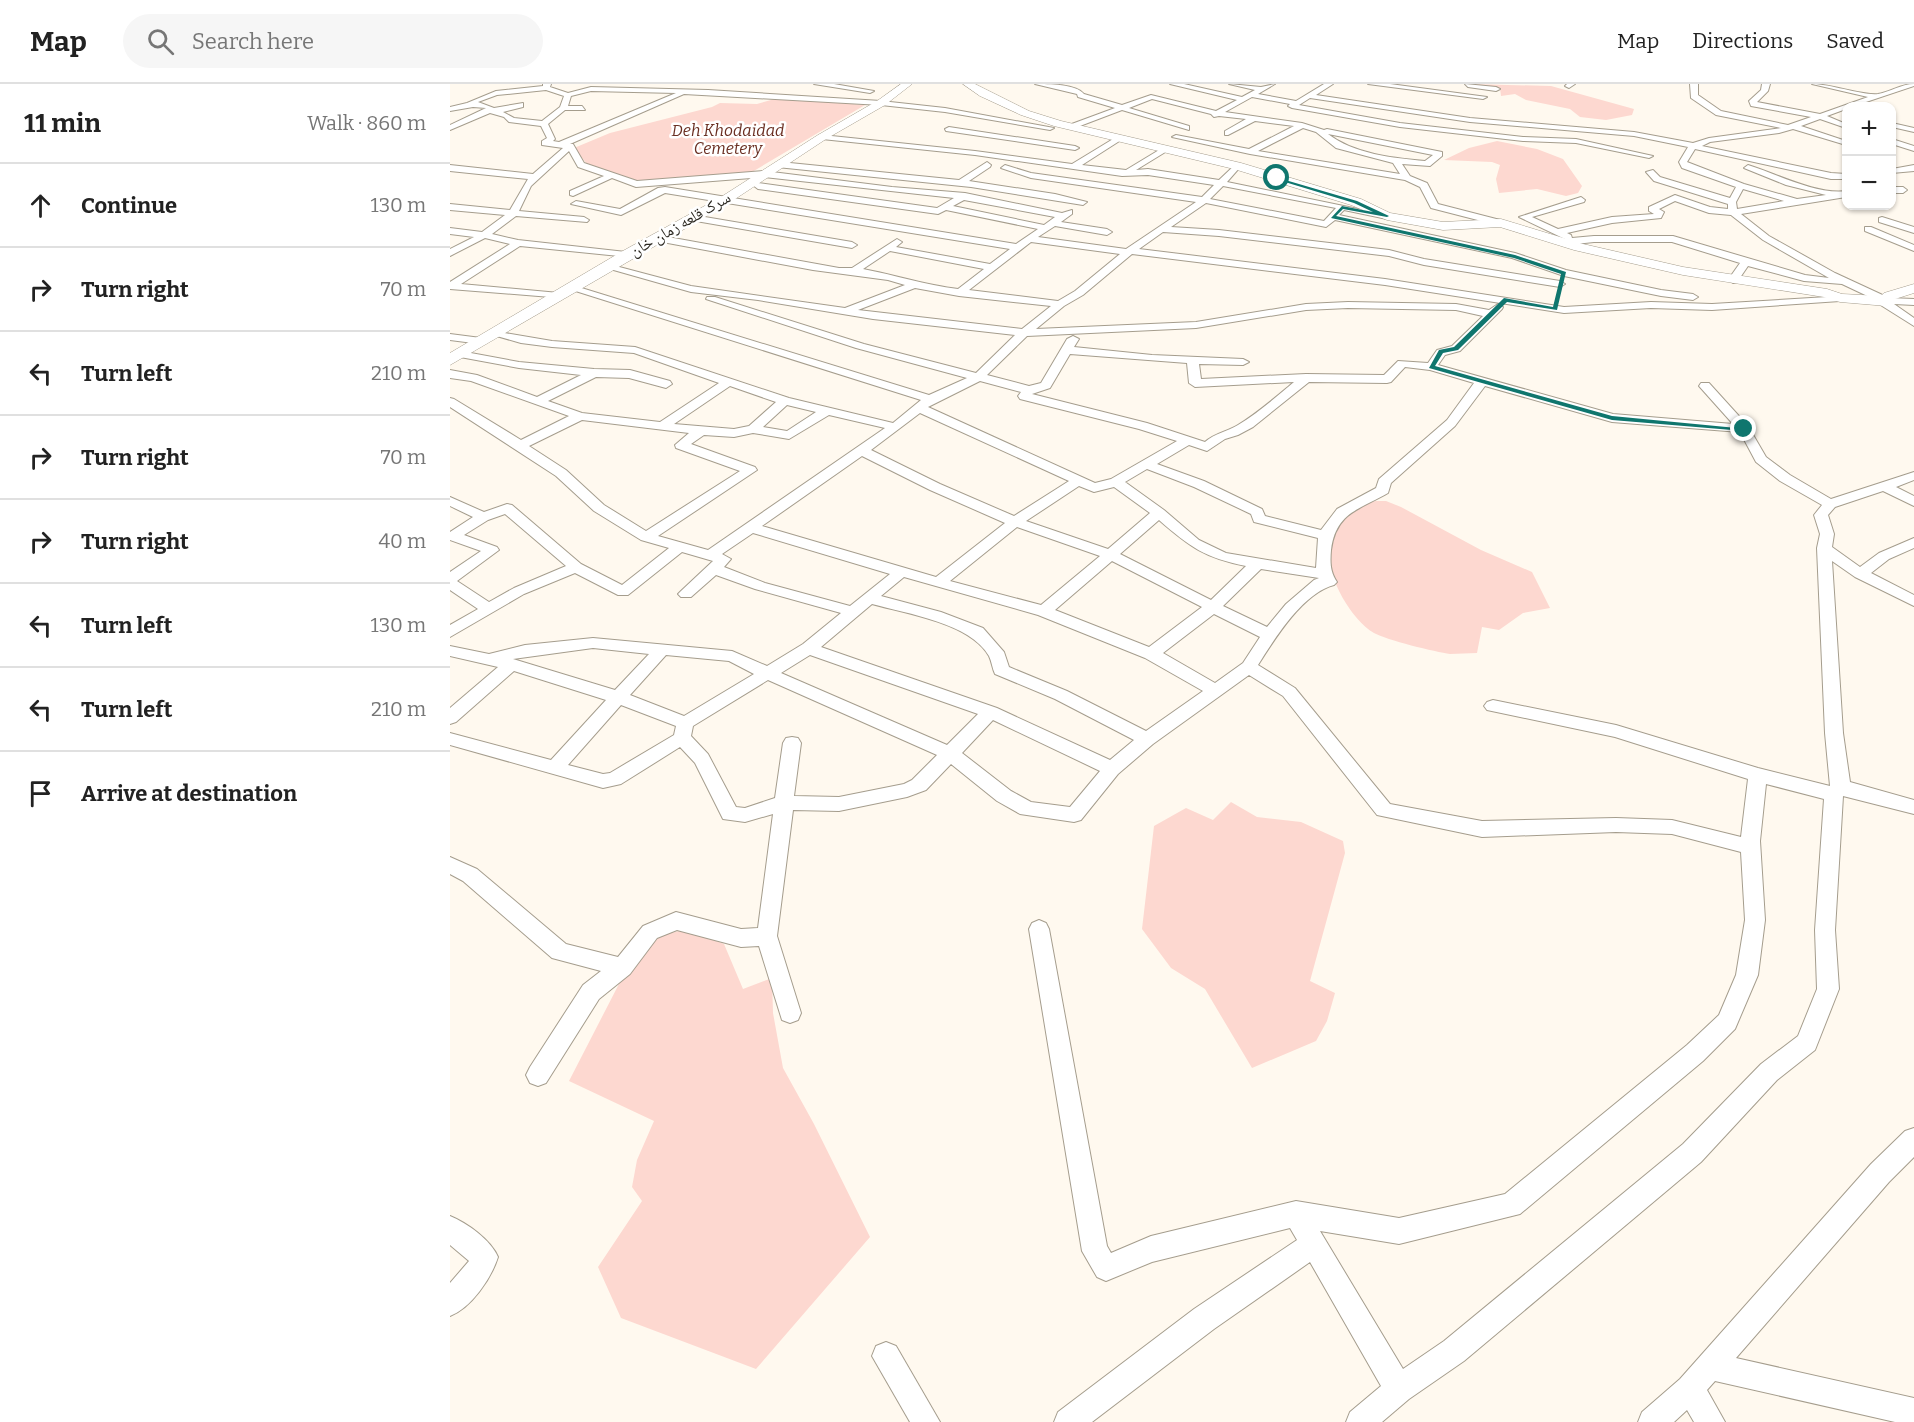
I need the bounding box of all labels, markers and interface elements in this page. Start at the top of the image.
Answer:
search box [123,14,543,68]
text: Map [30,25,87,58]
icon: search [144,25,177,58]
text: Search here [192,28,314,55]
text: Map [1617,28,1659,54]
text: Directions [1692,28,1793,54]
text: Saved [1826,28,1884,54]
map controls [1842,102,1896,210]
button: + [1842,102,1896,156]
text: 11 min [24,108,101,139]
text: Walk · 860 m [307,111,426,135]
park label: Deh Khodaidad Cemetery [672,121,784,158]
button: − [1842,156,1896,210]
route start [1263,164,1289,190]
street label: سرک قلعه زمان خان [626,187,734,261]
icon: ahead [24,189,57,222]
text: Continue [81,192,177,219]
text: 130 m [371,193,426,217]
icon: right [24,273,57,306]
text: Turn right [81,276,189,303]
text: 70 m [380,277,426,301]
icon: left [24,357,57,390]
text: Turn left [81,360,173,387]
text: 210 m [371,361,426,385]
route end [1730,415,1756,441]
icon: right [24,441,57,474]
text: Turn right [81,444,189,471]
text: 70 m [380,445,426,469]
icon: right [24,525,57,558]
text: Turn right [81,528,189,555]
text: 40 m [378,529,426,553]
icon: left [24,609,57,642]
text: Turn left [81,612,173,639]
text: 130 m [371,613,426,637]
icon: left [24,693,57,726]
text: Turn left [81,696,173,723]
text: 210 m [371,697,426,721]
icon: arrive [24,777,57,810]
text: Arrive at destination [81,780,297,807]

